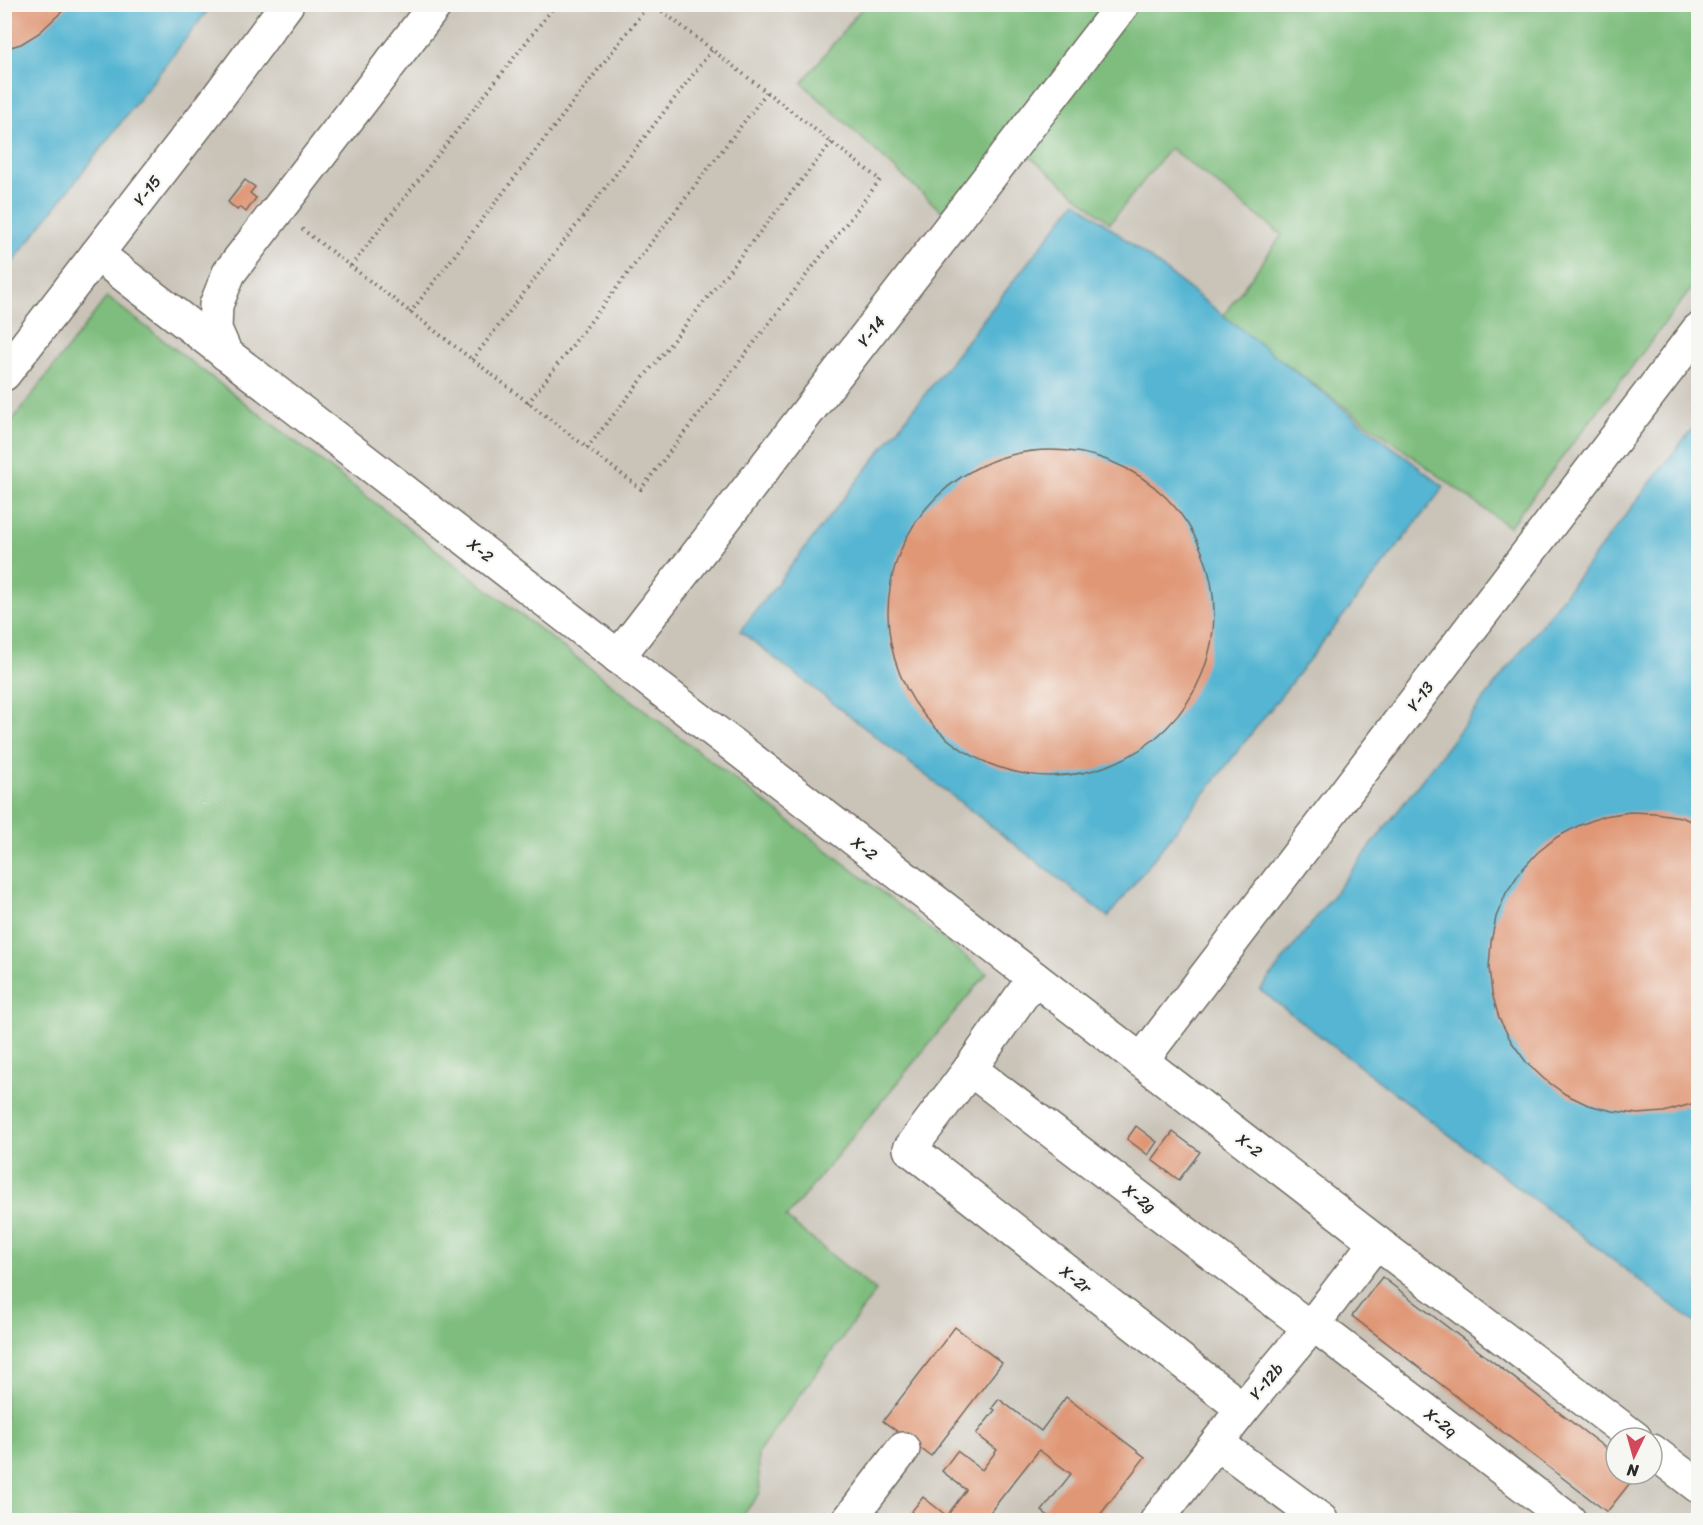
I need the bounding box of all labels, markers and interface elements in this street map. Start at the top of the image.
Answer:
street label: Y-15 [126,168,169,212]
street label: Y-14 [850,309,893,353]
street label: X-2 [460,530,500,570]
street label: Y-13 [1399,675,1442,718]
street label: X-2 [844,828,884,868]
street label: X-2 [1229,1125,1269,1165]
street label: X-2g [1116,1176,1163,1221]
street label: X-2r [1053,1257,1099,1302]
street label: Y-12b [1242,1356,1291,1406]
street label: X-2q [1417,1400,1464,1445]
north arrow [1604,1426,1664,1486]
text: N [1625,1455,1641,1485]

